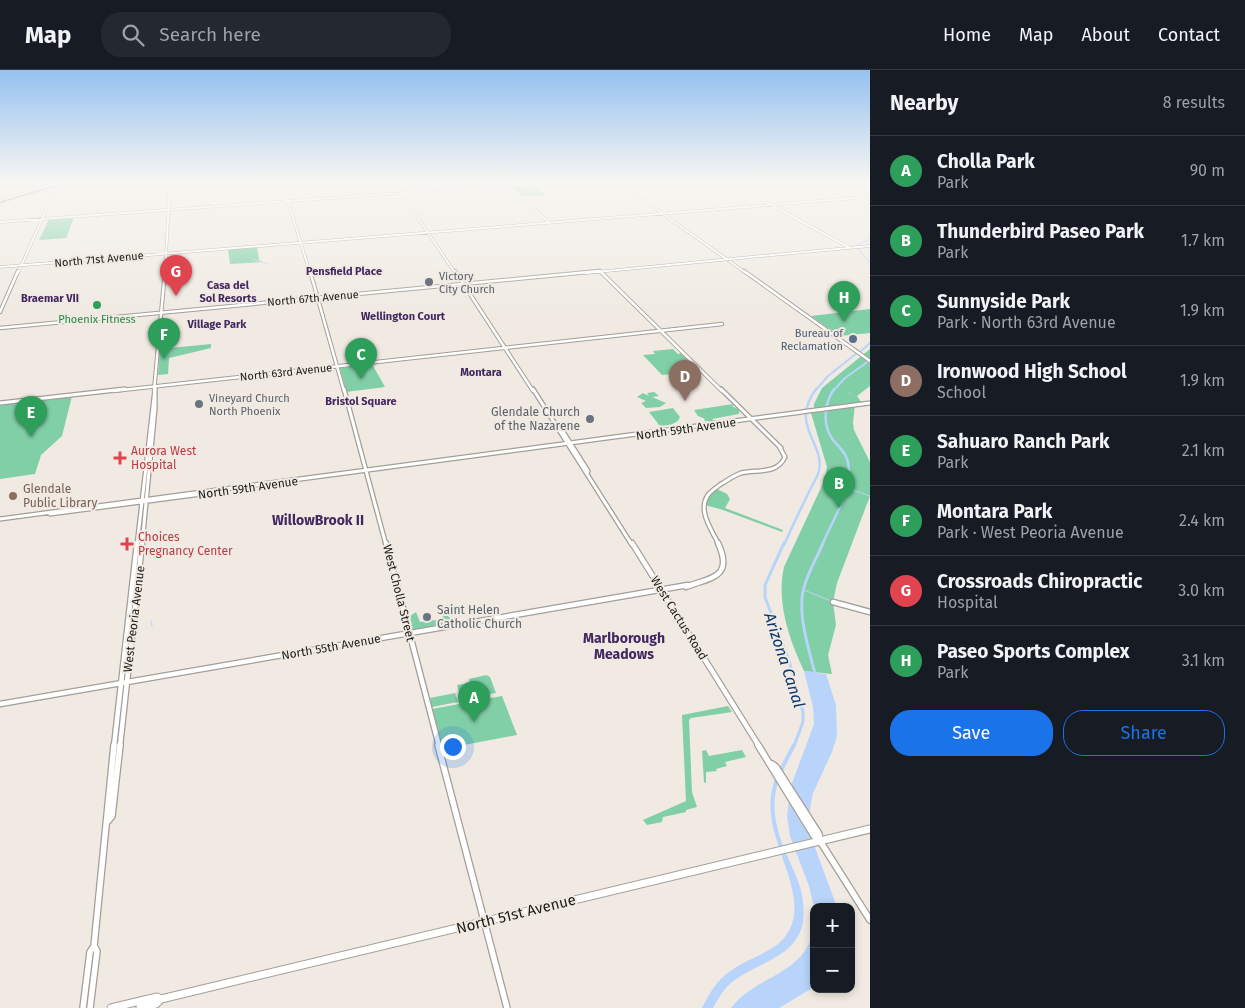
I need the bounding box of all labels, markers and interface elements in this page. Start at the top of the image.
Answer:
search box [101,12,451,57]
text: Map [25,21,71,49]
icon: search [119,21,147,49]
text: Search here [159,23,261,46]
text: Home [943,24,991,46]
text: Map [1019,24,1053,46]
text: About [1081,24,1130,46]
text: Contact [1158,24,1220,46]
text: Nearby [890,90,958,116]
text: 8 results [1163,93,1225,112]
text: Cholla Park [937,150,1035,173]
text: A [901,161,911,180]
text: 90 m [1190,161,1225,180]
text: Park [937,173,969,192]
text: Thunderbird Paseo Park [937,220,1144,243]
text: B [901,231,911,250]
text: 1.7 km [1181,231,1225,250]
text: Park [937,243,969,262]
street label: North 71st Avenue [54,249,144,270]
pin: G [160,255,192,296]
district label: Pensfield Place [306,265,382,278]
place label: Victory City Church [439,270,495,296]
marker: Victory City Church [423,276,435,288]
district label: Casa del Sol Resorts [200,279,257,305]
pin: H [828,281,860,322]
street label: North 67th Avenue [267,288,359,309]
text: Sunnyside Park [937,290,1070,313]
district label: Braemar VII [21,292,79,305]
marker: Phoenix Fitness [91,299,103,311]
text: C [901,301,911,320]
text: 1.9 km [1180,301,1225,320]
district label: Wellington Court [361,310,446,323]
place label: Phoenix Fitness [58,313,136,326]
text: Park · North 63rd Avenue [937,313,1116,332]
pin: F [148,318,180,359]
district label: Village Park [187,318,247,331]
place label: Bureau of Reclamation [781,327,844,353]
marker: Bureau of Reclamation [847,333,859,345]
pin: C [345,338,377,379]
pin: D [669,360,701,401]
text: Ironwood High School [937,360,1127,383]
street label: North 63rd Avenue [239,361,333,384]
district label: Montara [460,366,502,379]
text: D [901,371,911,390]
text: 1.9 km [1180,371,1225,390]
text: School [937,383,986,402]
place label: Vineyard Church North Phoenix [209,392,290,418]
district label: Bristol Square [325,395,397,408]
pin: E [15,396,47,437]
marker: Vineyard Church North Phoenix [193,398,205,410]
place label: Glendale Church of the Nazarene [491,405,580,433]
marker: Glendale Church of the Nazarene [584,413,596,425]
street label: North 59th Avenue [635,415,737,443]
text: Sahuaro Ranch Park [937,430,1110,453]
text: E [902,441,910,460]
text: 2.1 km [1182,441,1225,460]
place label: Aurora West Hospital [131,444,197,472]
marker: Aurora West Hospital [113,451,127,465]
text: Park [937,453,969,472]
pin: B [823,467,855,508]
street label: North 59th Avenue [197,474,299,502]
place label: Glendale Public Library [23,482,97,510]
marker: Glendale Public Library [7,490,19,502]
text: Montara Park [937,500,1052,523]
text: F [902,511,910,530]
text: 2.4 km [1179,511,1225,530]
district label: WillowBrook II [272,512,364,529]
text: Park · West Peoria Avenue [937,523,1124,542]
place label: Choices Pregnancy Center [138,530,233,558]
marker: Choices Pregnancy Center [120,537,134,551]
street label: West Cholla Street [380,543,418,644]
street label: West Peoria Avenue [121,565,147,673]
text: Crossroads Chiropractic [937,570,1142,593]
street label: West Cactus Road [648,574,710,662]
text: G [901,581,911,600]
text: 3.0 km [1178,581,1225,600]
text: Hospital [937,593,998,612]
place label: Saint Helen Catholic Church [437,603,522,631]
water label: Arizona Canal [760,609,809,710]
marker: Saint Helen Catholic Church [421,611,433,623]
district label: Marlborough Meadows [583,630,665,663]
street label: North 55th Avenue [280,631,382,663]
text: Paseo Sports Complex [937,640,1129,663]
text: H [901,651,911,670]
text: 3.1 km [1182,651,1225,670]
text: Park [937,663,969,682]
pin: A [458,681,490,722]
button: Save [890,710,1053,756]
button: Share [1063,710,1225,756]
your location [440,734,466,760]
street label: North 51st Avenue [454,890,578,938]
map controls [810,903,855,993]
button: + [810,903,855,948]
button: − [810,948,855,993]

